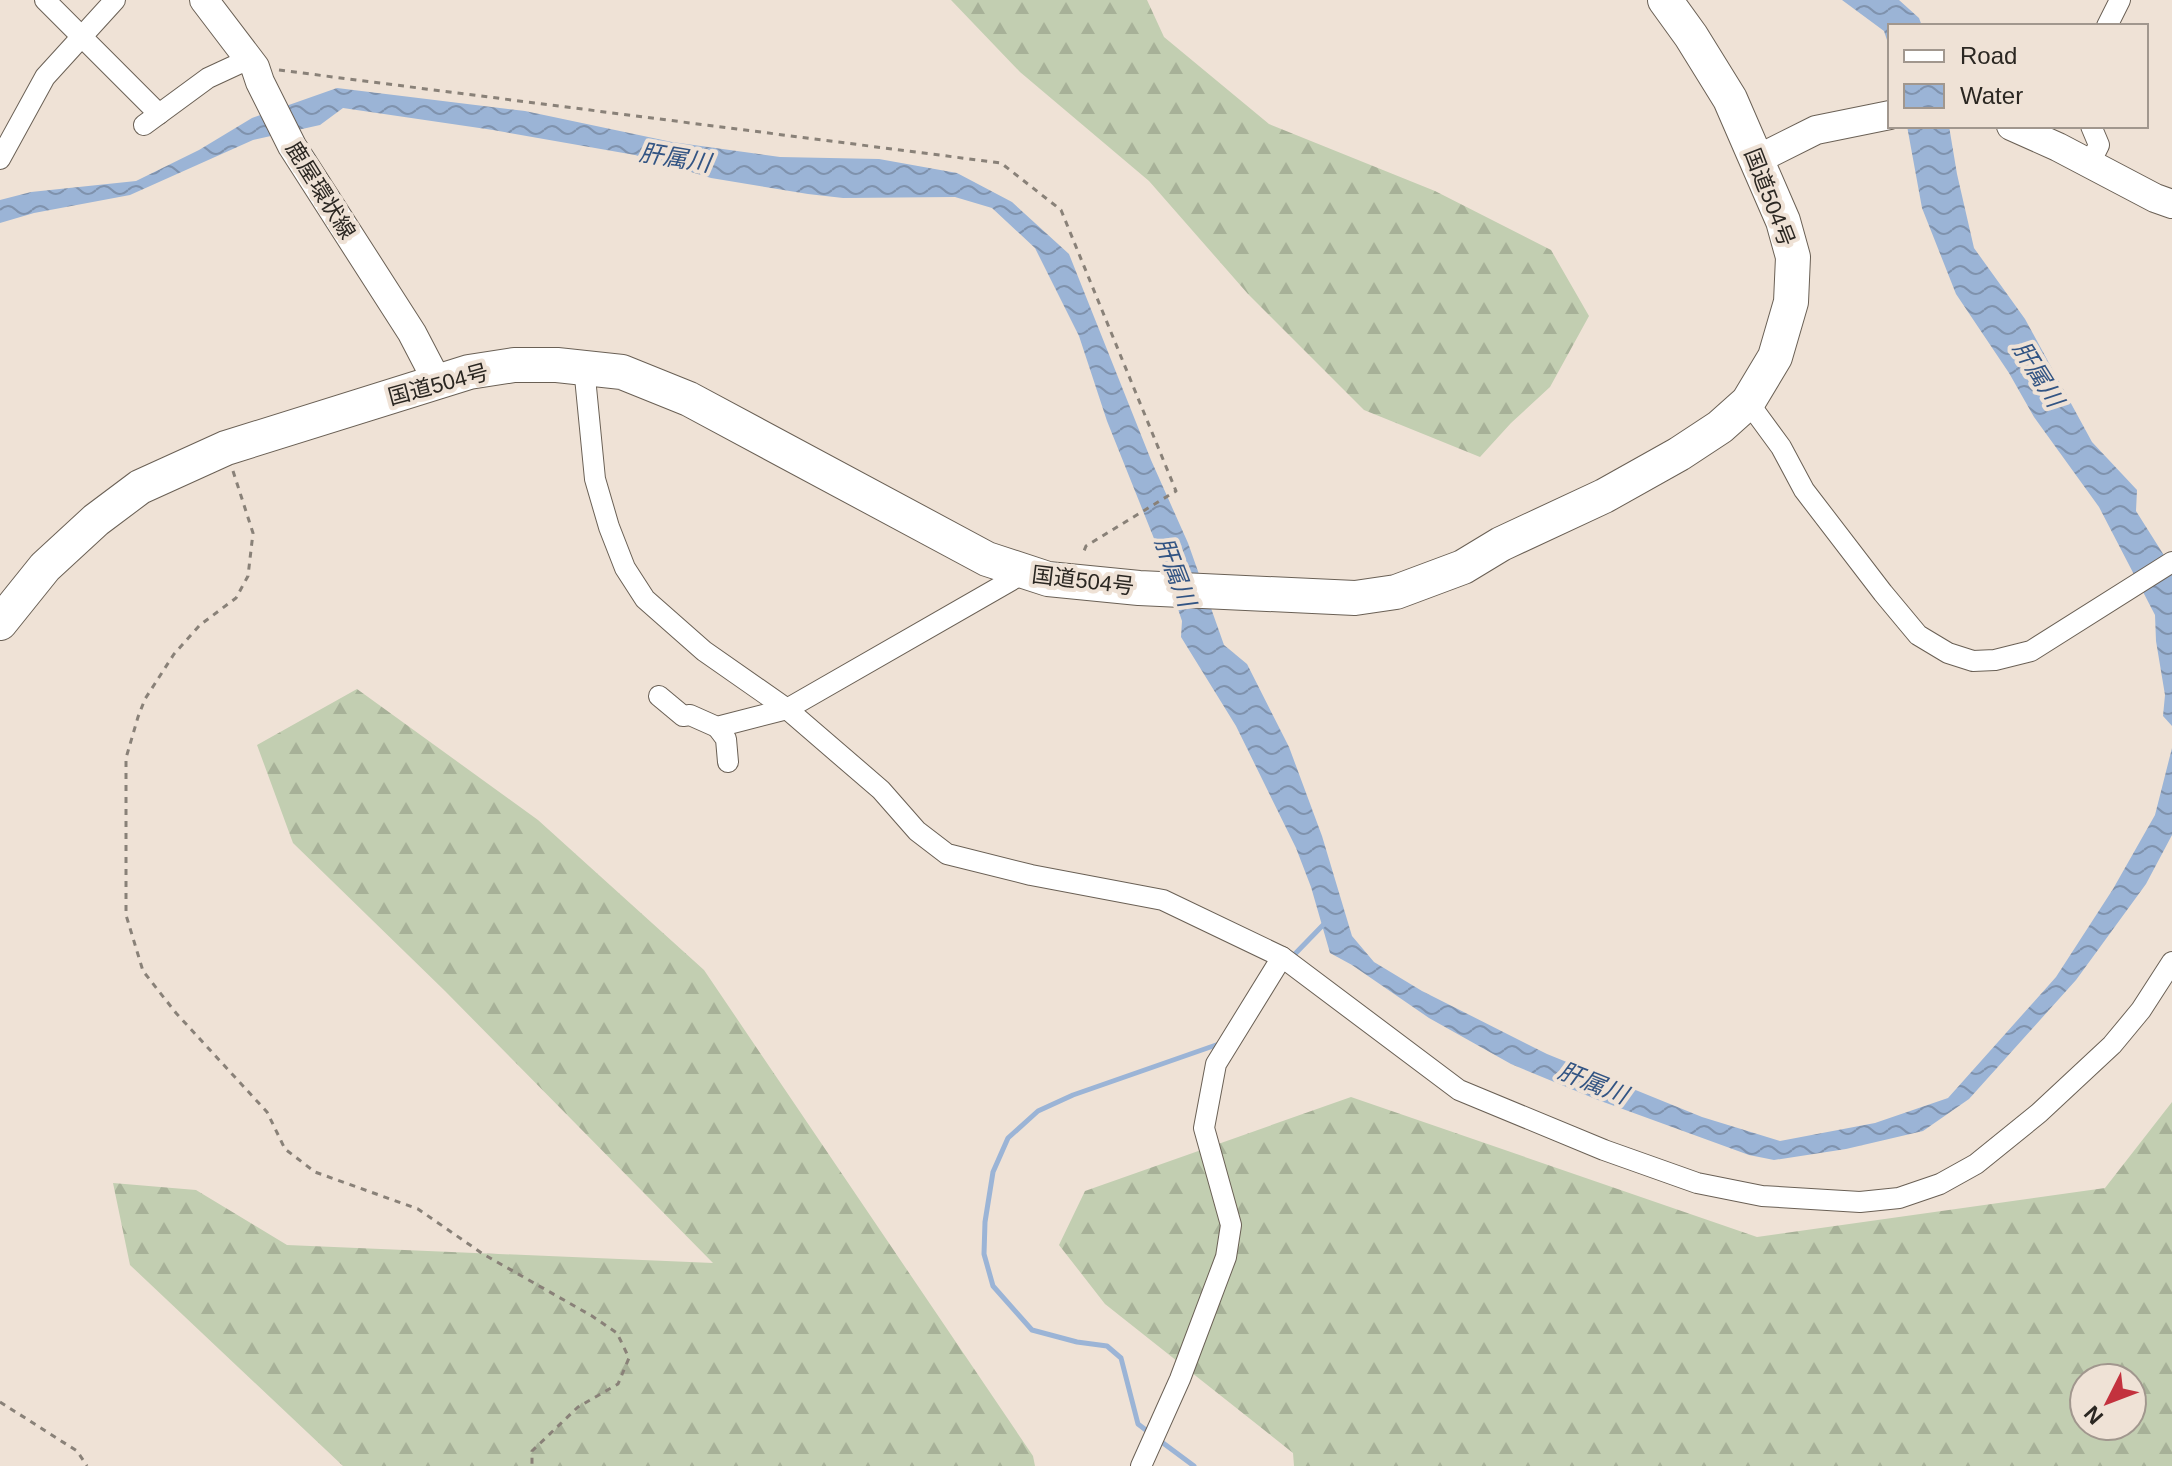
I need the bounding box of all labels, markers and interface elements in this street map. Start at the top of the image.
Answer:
legend [1888,24,2148,128]
text: Road [1960,42,2017,69]
text: Water [1960,82,2023,109]
street label: 鹿屋環状線 [281,137,360,244]
water label: 肝属川 [637,139,716,177]
street label: 国道504号 [1739,145,1800,250]
water label: 肝属川 [2008,336,2071,414]
street label: 国道504号 [385,359,491,410]
water label: 肝属川 [1150,533,1202,613]
street label: 国道504号 [1030,562,1135,599]
water label: 肝属川 [1555,1057,1634,1110]
north arrow [2068,1362,2148,1442]
text: N [2079,1401,2108,1429]

